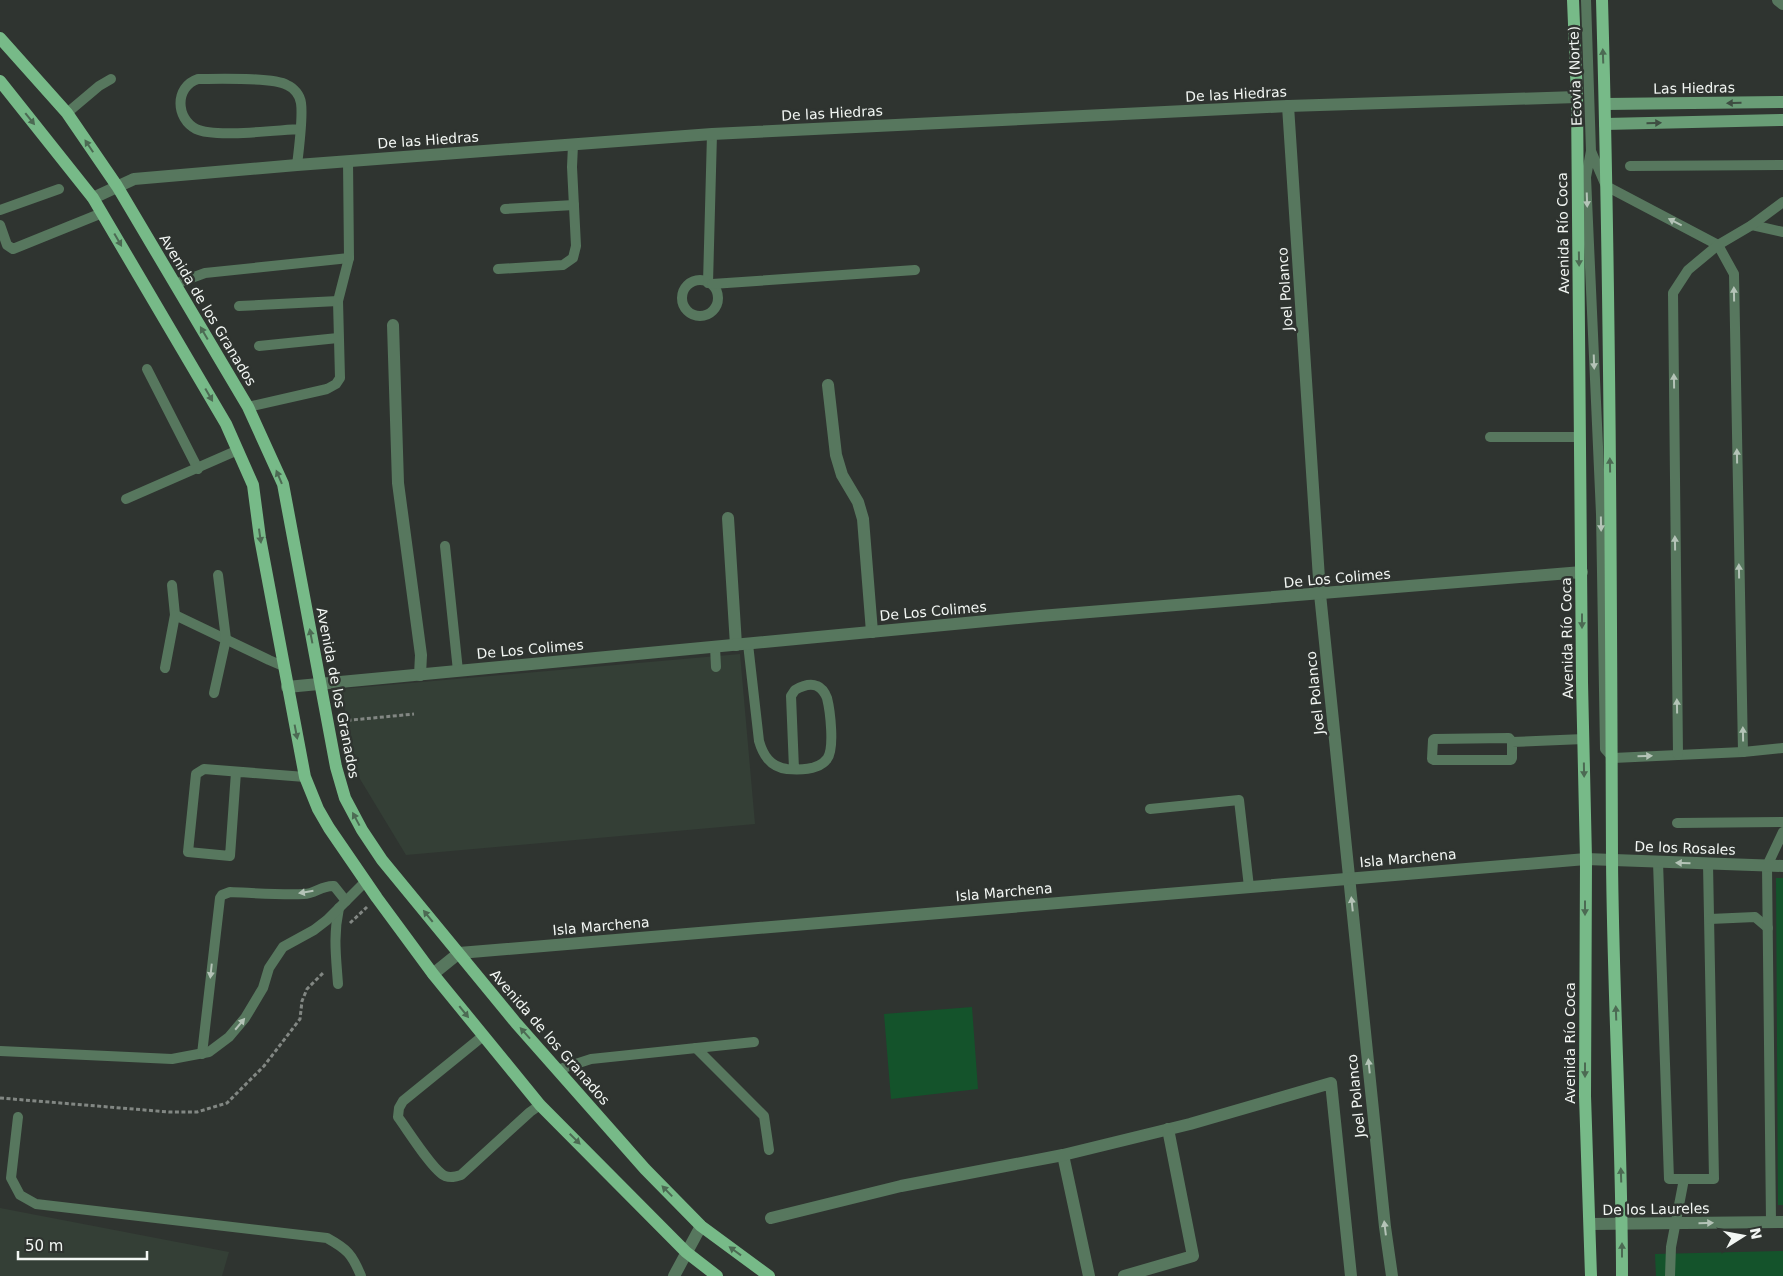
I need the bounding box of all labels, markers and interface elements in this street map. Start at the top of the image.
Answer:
street label: Ecovia (Norte) [1565,26,1585,126]
one-way arrow [1599,47,1607,63]
street label: Las Hiedras [1653,79,1735,97]
street label: De las Hiedras [1185,83,1287,105]
one-way arrow [1726,99,1742,107]
street label: De las Hiedras [781,102,883,124]
one-way arrow [25,112,36,125]
one-way arrow [1646,119,1662,127]
street label: De las Hiedras [377,128,479,152]
one-way arrow [84,139,94,153]
street label: Avenida Río Coca [1554,172,1572,294]
one-way arrow [1584,192,1592,208]
one-way arrow [1668,218,1682,226]
street label: Avenida de los Granados [156,231,260,389]
one-way arrow [114,232,122,247]
street label: Joel Polanco [1274,247,1296,332]
one-way arrow [1575,251,1583,267]
one-way arrow [1730,286,1738,302]
one-way arrow [200,327,209,340]
one-way arrow [1591,354,1599,370]
one-way arrow [1670,373,1678,389]
one-way arrow [205,388,214,401]
one-way arrow [1733,448,1741,464]
one-way arrow [1605,457,1613,473]
one-way arrow [275,470,283,484]
one-way arrow [1597,517,1605,533]
one-way arrow [256,528,264,544]
one-way arrow [1671,535,1679,551]
one-way arrow [1735,563,1743,579]
street label: De Los Colimes [1283,565,1391,591]
street label: Avenida Río Coca [1558,577,1576,699]
street label: De Los Colimes [879,598,987,624]
street label: Avenida de los Granados [314,606,362,780]
one-way arrow [1578,613,1586,629]
one-way arrow [307,629,315,644]
street label: De Los Colimes [476,636,584,662]
street label: Joel Polanco [1303,651,1327,736]
one-way arrow [1673,698,1681,714]
one-way arrow [292,725,300,740]
one-way arrow [1739,726,1747,742]
one-way arrow [1637,752,1653,760]
one-way arrow [1580,762,1588,778]
one-way arrow [352,812,360,826]
street label: De los Rosales [1634,838,1736,858]
street label: Isla Marchena [1359,846,1457,870]
one-way arrow [1675,859,1691,867]
street label: Isla Marchena [955,880,1053,904]
one-way arrow [297,889,313,897]
one-way arrow [1348,896,1356,912]
one-way arrow [1581,900,1589,916]
one-way arrow [422,909,433,922]
street label: Isla Marchena [552,914,650,938]
one-way arrow [207,964,215,980]
street label: Avenida de los Granados [487,966,613,1108]
street label: Avenida Río Coca [1562,982,1578,1104]
one-way arrow [458,1005,469,1018]
one-way arrow [1612,1005,1620,1021]
one-way arrow [234,1018,245,1031]
one-way arrow [519,1027,530,1040]
street label: Joel Polanco [1344,1054,1368,1139]
one-way arrow [1364,1058,1372,1074]
one-way arrow [1581,1062,1589,1078]
one-way arrow [569,1133,581,1145]
one-way arrow [1616,1167,1624,1183]
one-way arrow [661,1185,673,1197]
street label: De los Laureles [1602,1200,1710,1218]
north arrow [1718,1211,1768,1261]
one-way arrow [1381,1219,1389,1235]
one-way arrow [1698,1219,1714,1227]
text: N [1747,1226,1765,1241]
scale bar [18,1228,146,1260]
text: 50 m [25,1237,63,1255]
one-way arrow [1618,1242,1626,1258]
one-way arrow [728,1246,742,1256]

